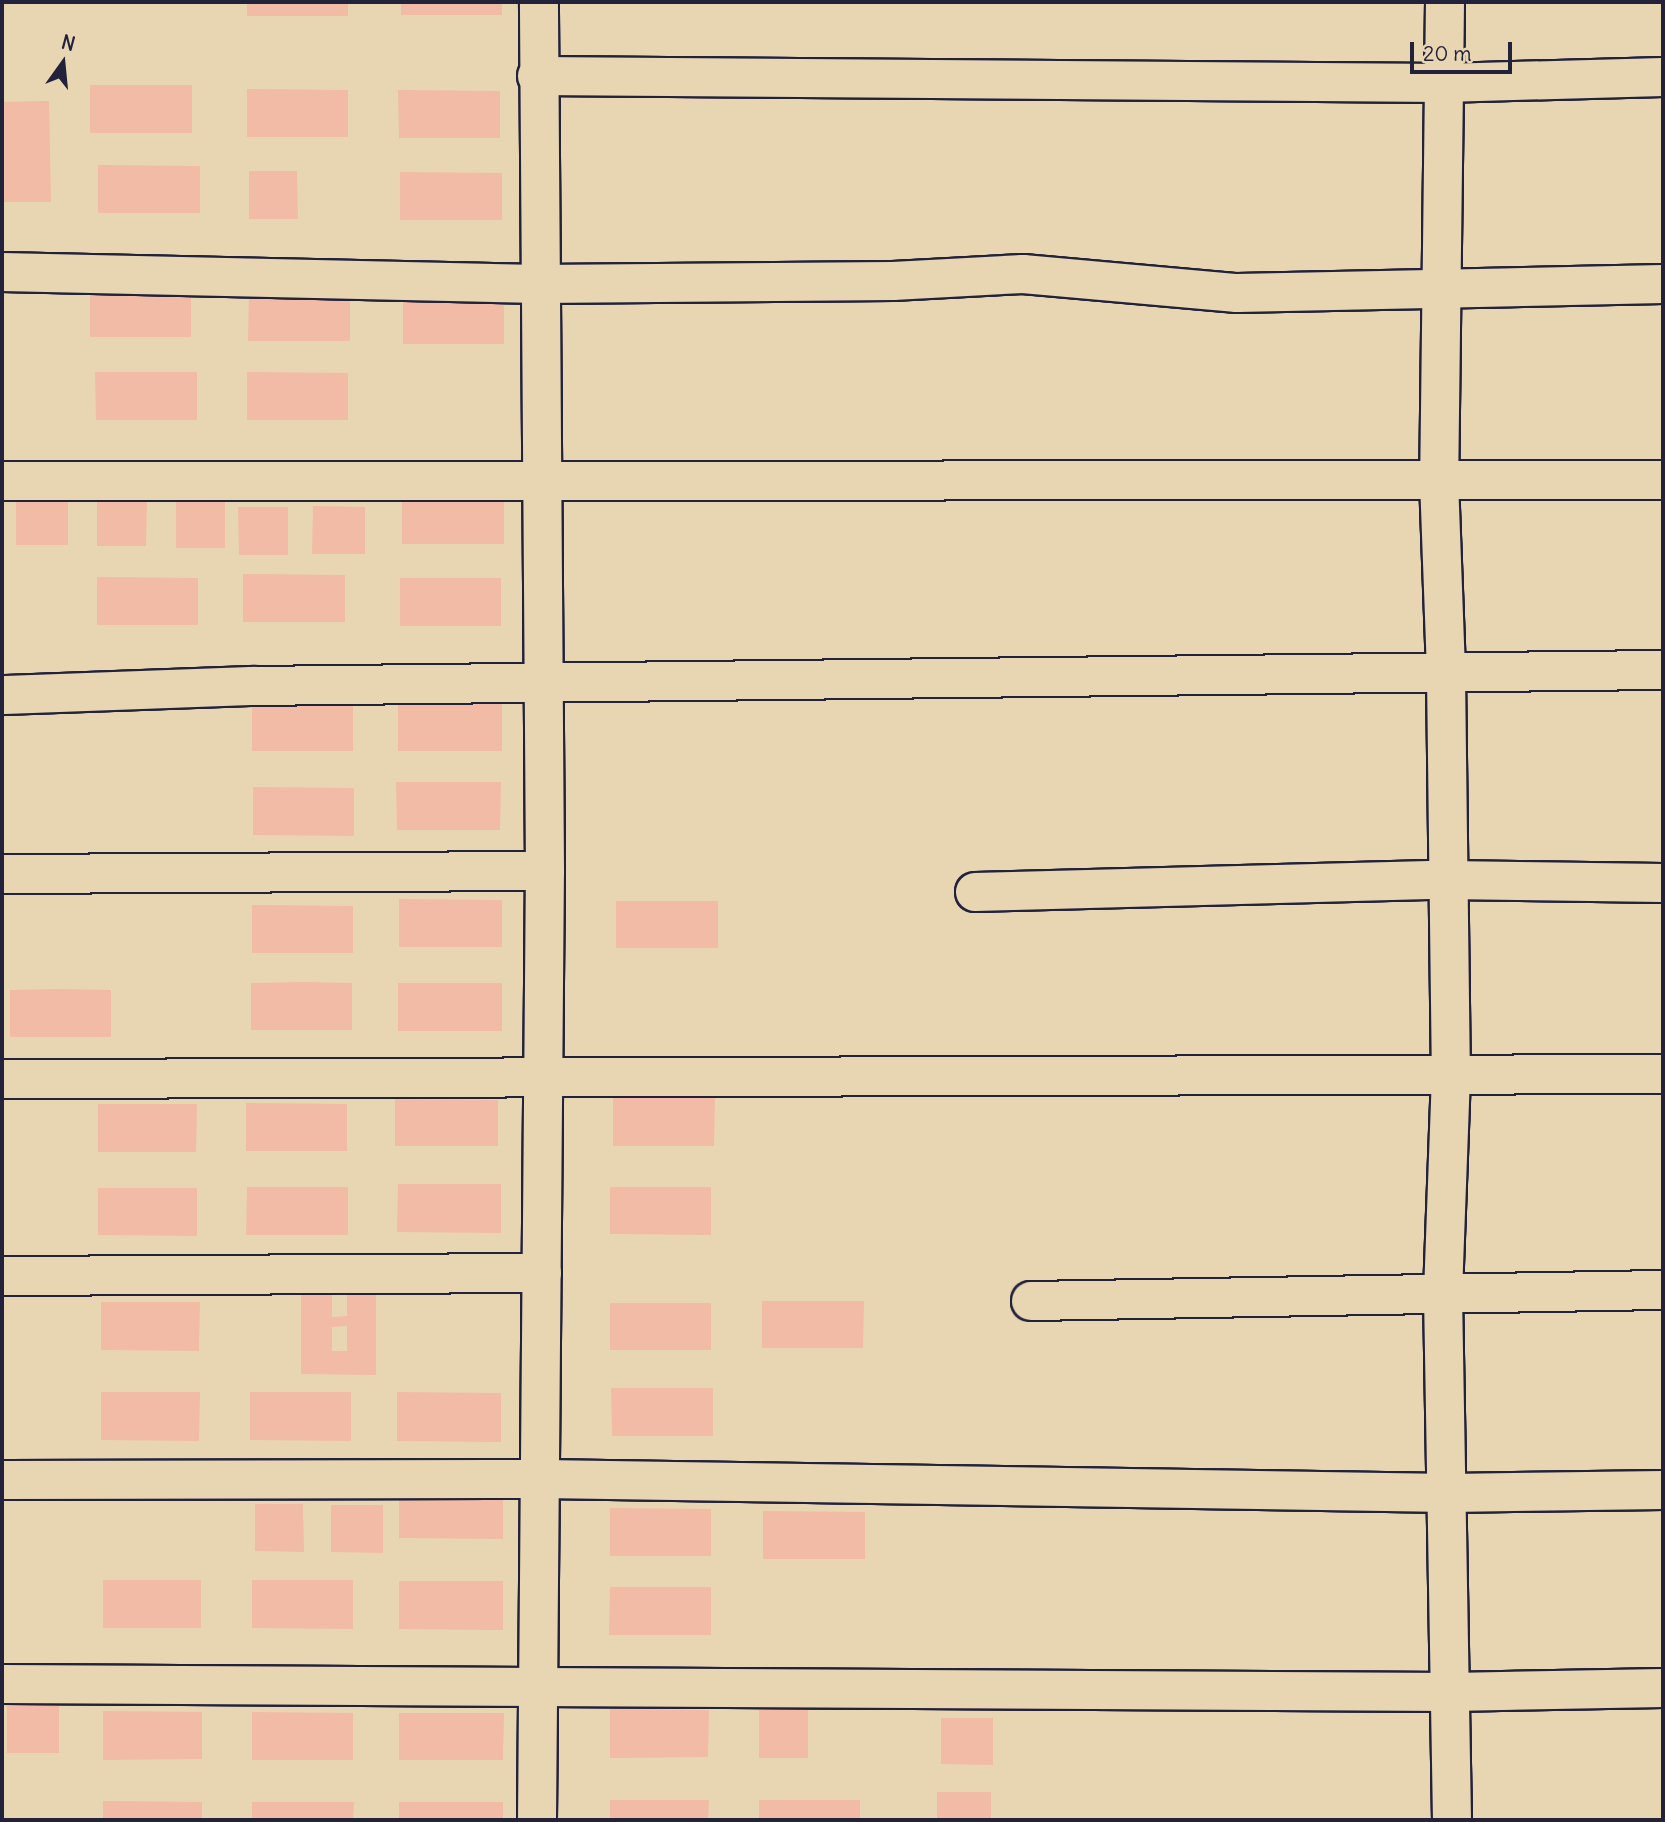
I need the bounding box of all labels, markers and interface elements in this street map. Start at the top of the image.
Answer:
north arrow [28,28,98,98]
scale bar [1413,28,1514,72]
text: N [59,29,78,56]
text: 20 m [1423,40,1472,67]

